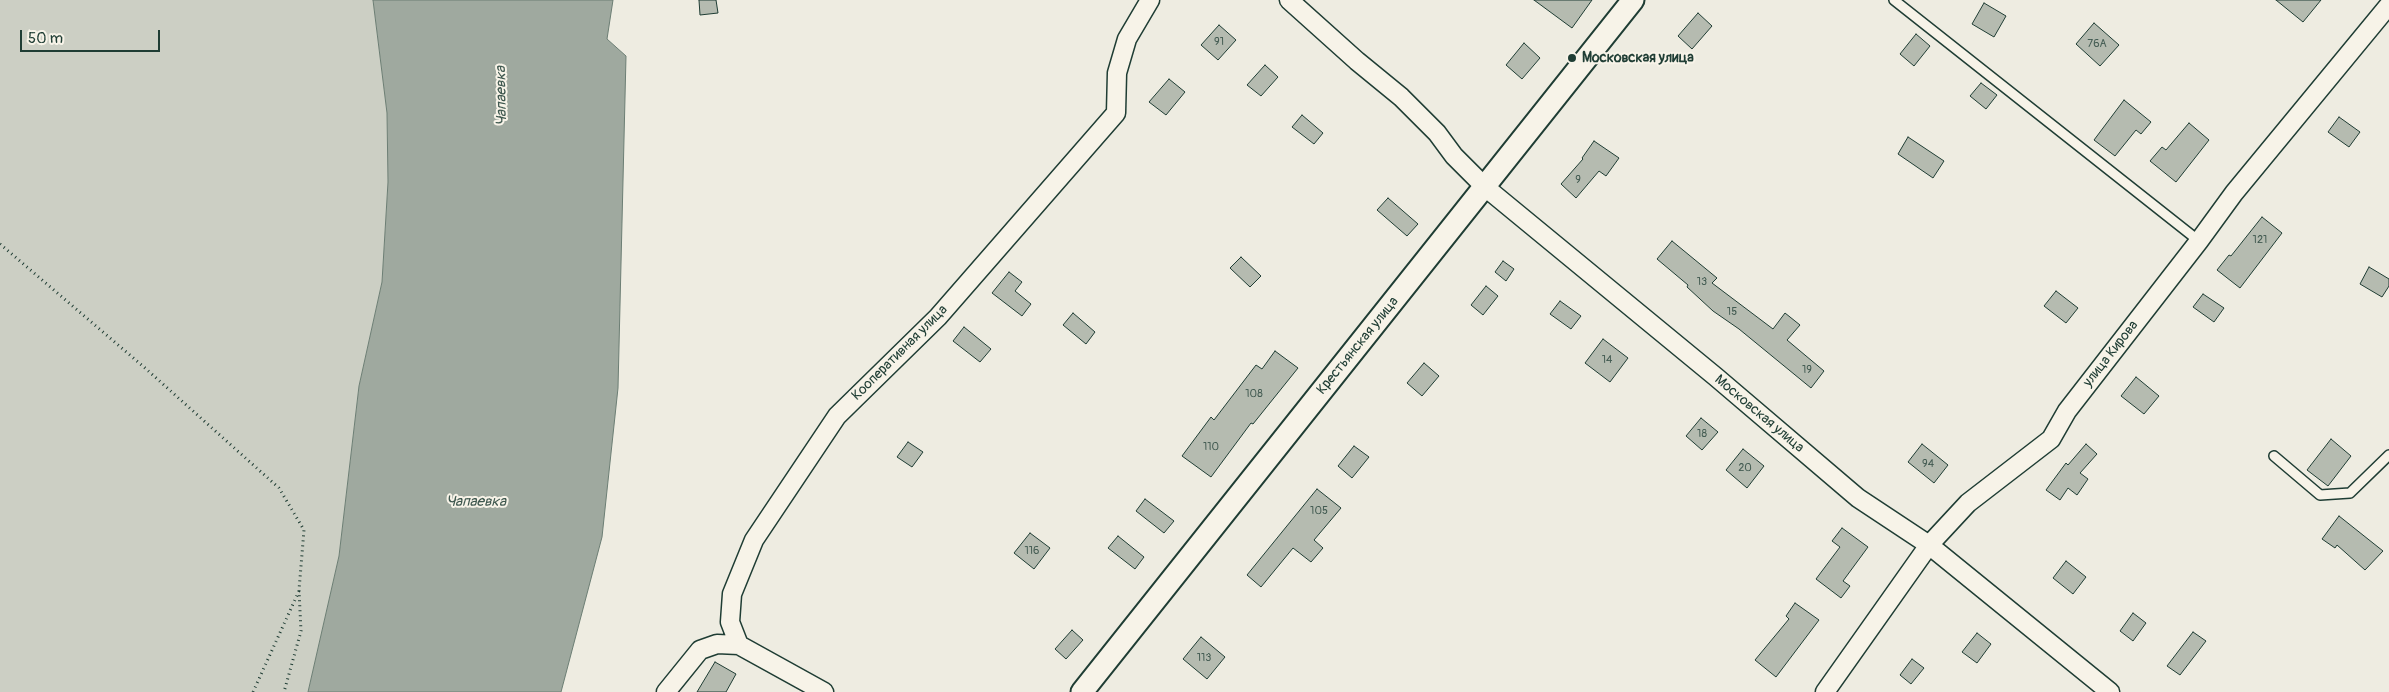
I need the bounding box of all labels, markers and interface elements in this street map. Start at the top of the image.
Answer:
scale bar [22,20,162,52]
text: 50 m [28,29,63,48]
house number: 91 [1214,35,1224,49]
house number: 76А [2087,37,2107,51]
place label: Московская улица [1582,50,1694,66]
marker: Московская улица [1566,52,1578,64]
water label: Чапаевка [492,66,512,126]
house number: 9 [1575,173,1581,187]
house number: 121 [2253,233,2267,247]
house number: 13 [1697,275,1707,289]
street label: Крестьянская улица [1313,294,1403,398]
street label: Кооперативная улица [849,302,951,404]
house number: 15 [1727,305,1737,319]
street label: улица Кирова [2080,317,2142,391]
house number: 14 [1602,353,1612,367]
house number: 19 [1802,363,1812,377]
street label: Московская улица [1711,372,1807,456]
house number: 108 [1245,387,1263,401]
house number: 18 [1697,427,1707,441]
house number: 110 [1203,440,1219,454]
house number: 94 [1922,457,1934,471]
house number: 20 [1738,461,1752,475]
water label: Чапаевка [446,493,506,511]
house number: 105 [1310,504,1328,518]
house number: 116 [1024,544,1040,558]
house number: 113 [1197,651,1211,665]

